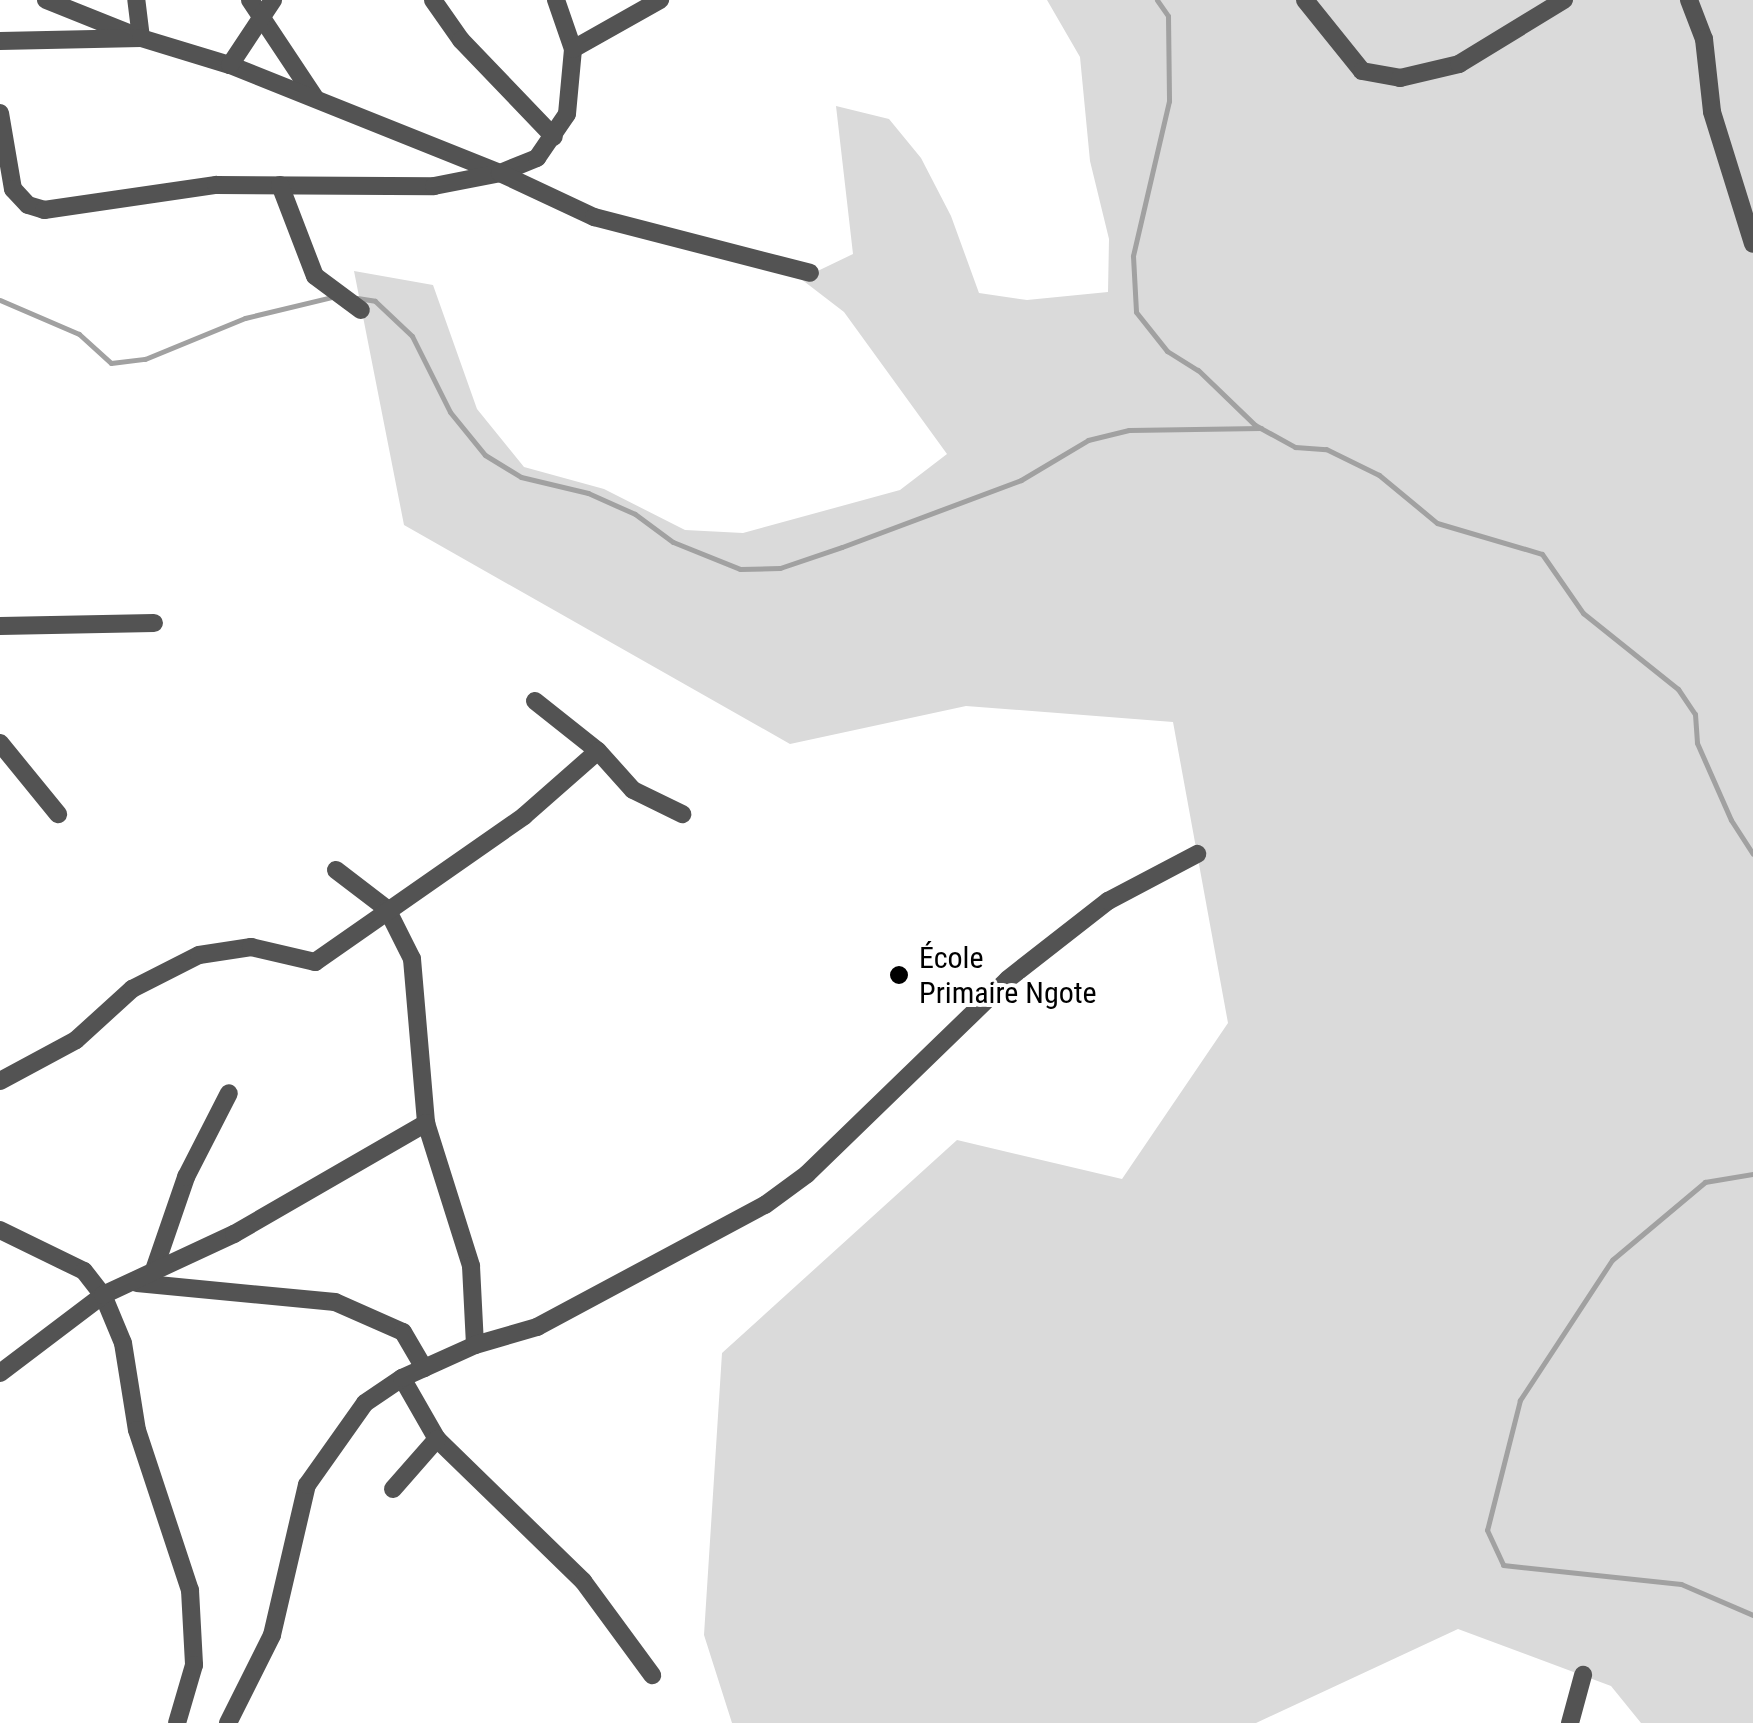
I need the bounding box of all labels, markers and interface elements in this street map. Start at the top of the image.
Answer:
place label: École Primaire Ngote [919,940,1097,1010]
marker: École Primaire Ngote [888,964,910,986]

